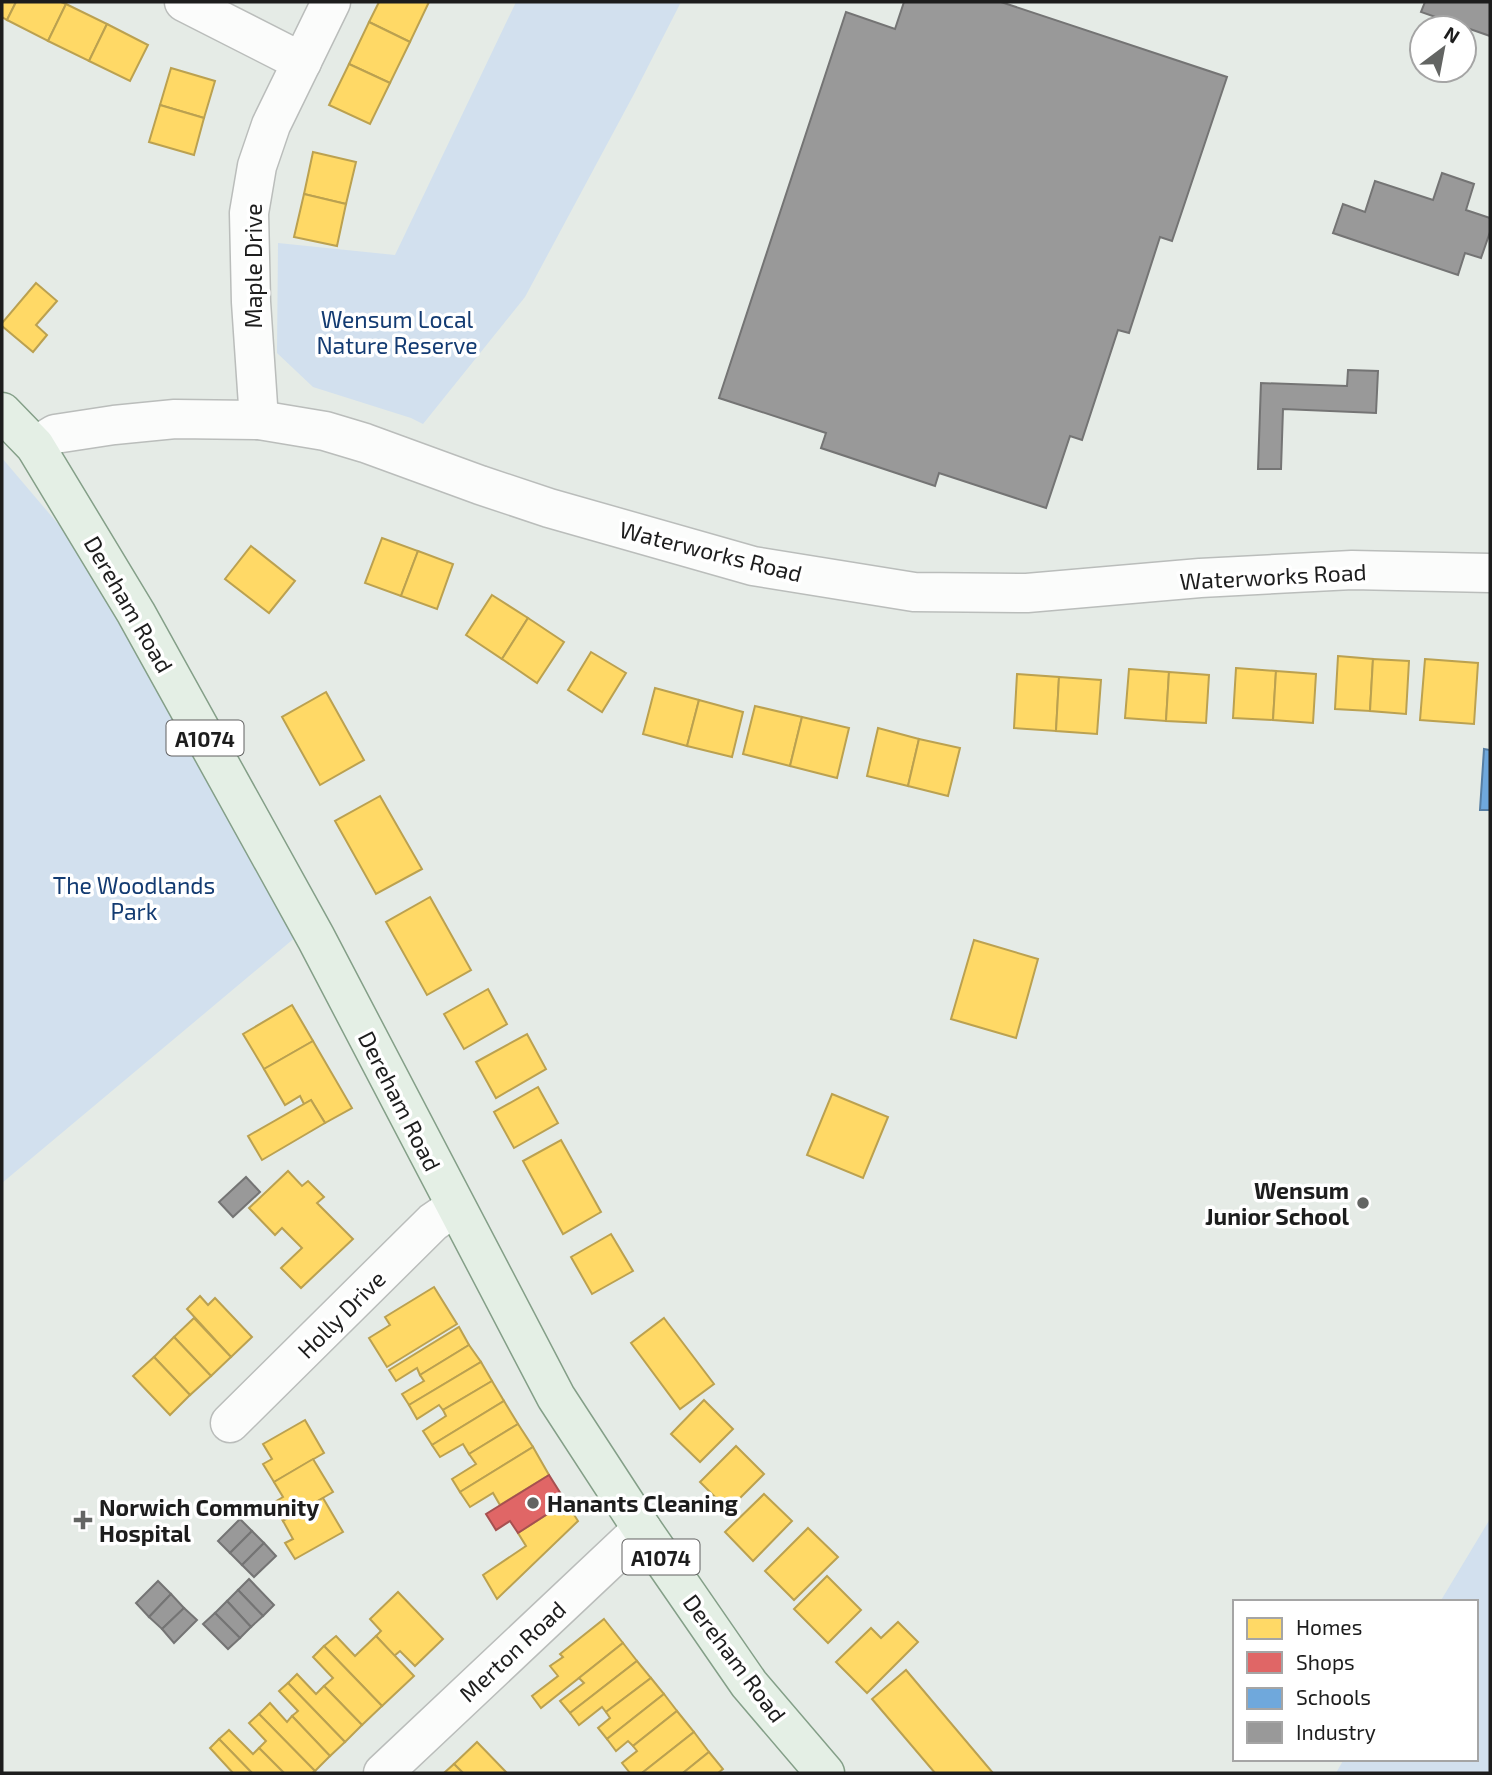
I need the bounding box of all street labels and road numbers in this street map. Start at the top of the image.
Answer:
street label: Maple Drive [239,203,267,329]
street label: Waterworks Road [617,515,805,587]
street label: Dereham Road [79,531,179,677]
street label: Waterworks Road [1179,557,1367,595]
road number: A1074 [166,720,244,756]
street label: Dereham Road [353,1026,447,1176]
street label: Holly Drive [291,1264,391,1364]
road number: A1074 [622,1540,700,1574]
street label: Dereham Road [678,1588,792,1728]
street label: Merton Road [453,1595,571,1707]

